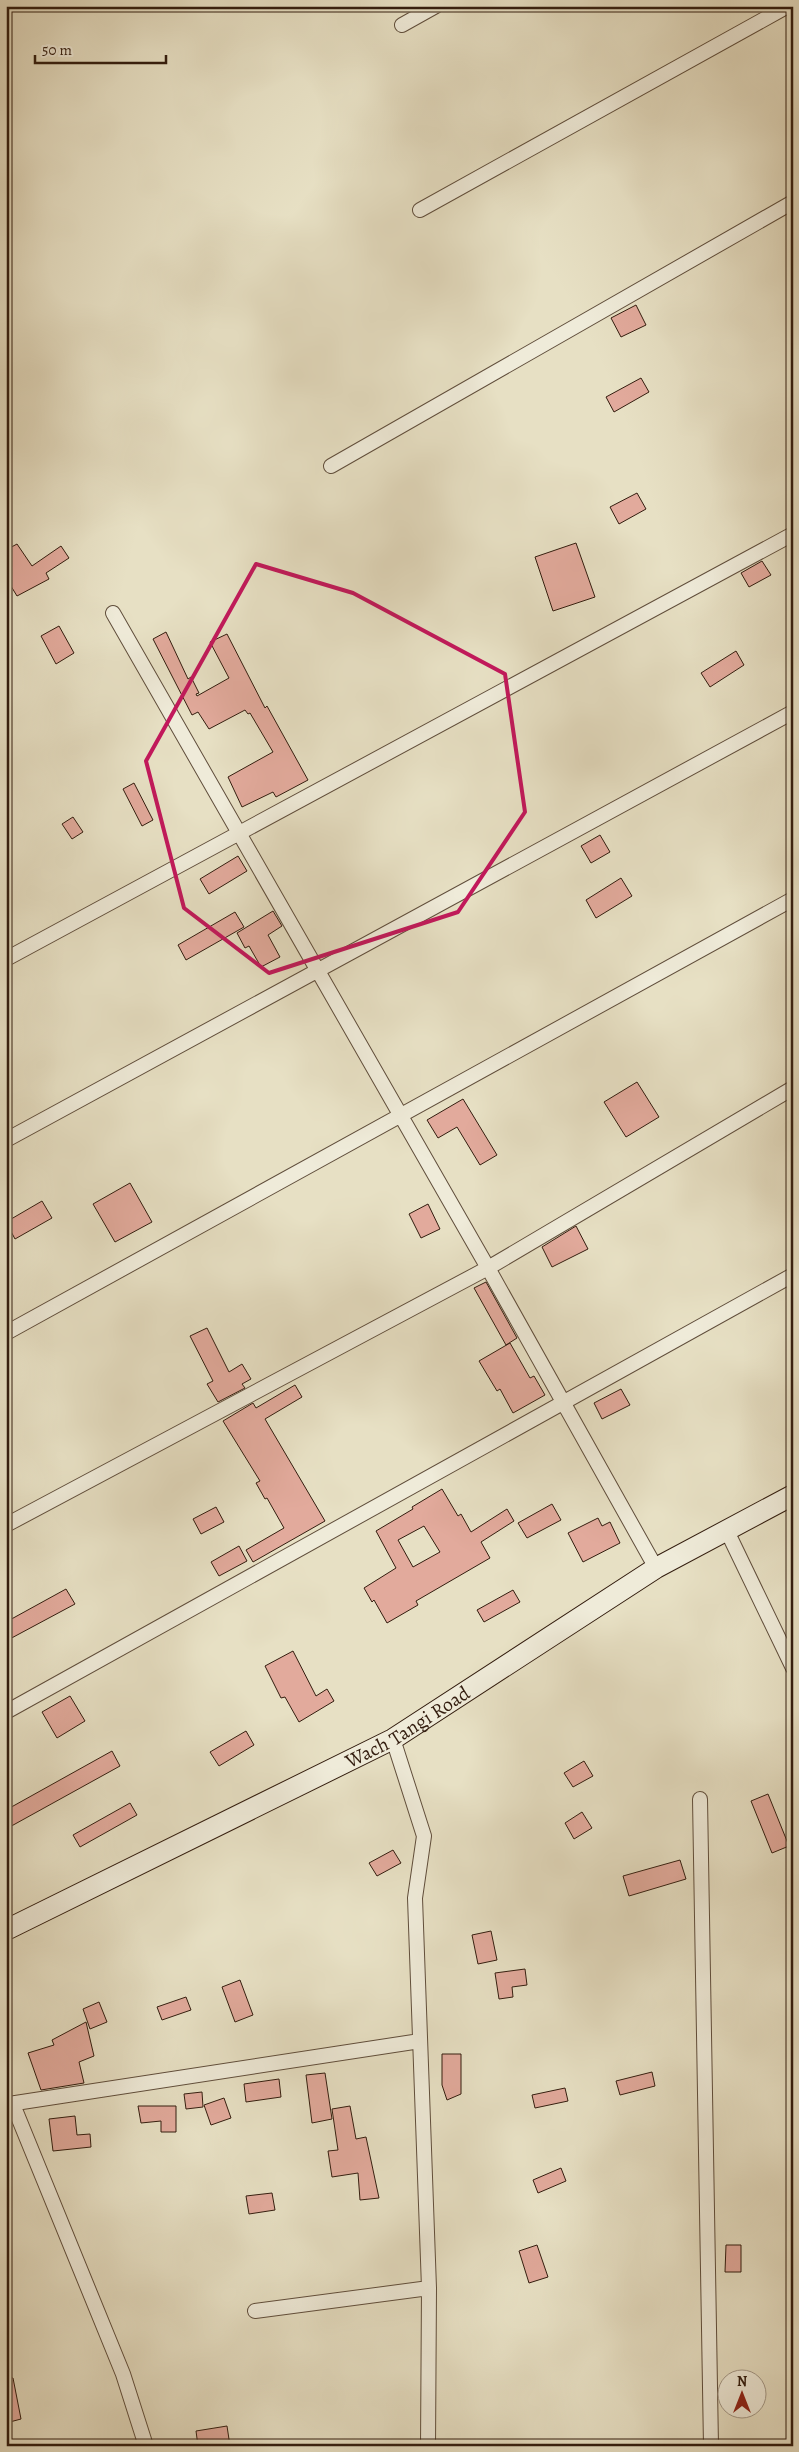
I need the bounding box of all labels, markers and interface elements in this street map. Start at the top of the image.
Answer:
scale bar [35,32,166,64]
text: 50 m [42,40,72,60]
street label: Wach Tangi Road [340,1679,475,1775]
north arrow [716,2370,766,2420]
text: N [737,2372,747,2391]

